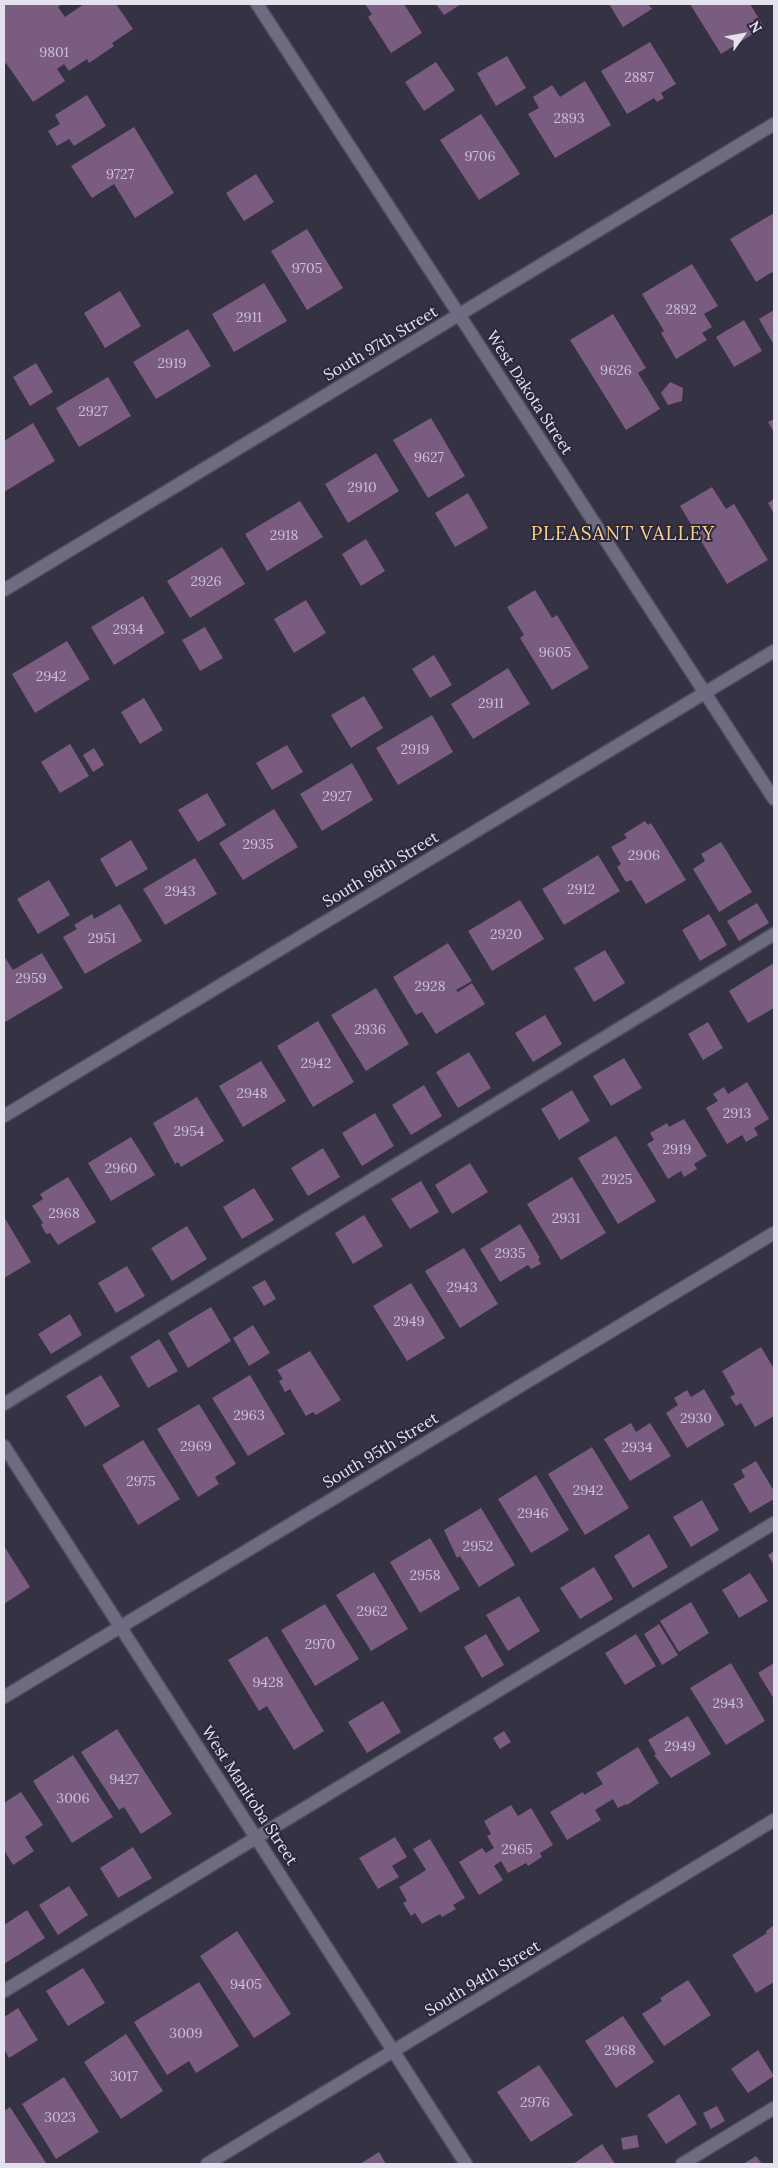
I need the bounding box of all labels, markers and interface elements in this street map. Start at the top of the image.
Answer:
north arrow [718,10,768,60]
text: N [745,18,766,36]
house number: 9801 [39,45,69,61]
house number: 2887 [624,70,654,86]
house number: 2893 [553,111,585,127]
house number: 9706 [465,149,495,165]
house number: 9727 [106,167,134,183]
house number: 9705 [292,261,322,277]
street label: South 97th Street [321,302,441,386]
house number: 2892 [666,302,696,318]
house number: 2911 [236,310,262,326]
street label: West Dakota Street [482,328,576,458]
house number: 2919 [158,356,186,372]
house number: 9626 [600,363,632,379]
house number: 2927 [78,404,108,420]
house number: 9627 [414,450,444,466]
house number: 2910 [347,480,377,496]
district label: PLEASANT VALLEY [529,524,717,546]
house number: 2918 [270,528,298,544]
house number: 2926 [190,574,222,590]
house number: 2934 [113,622,143,638]
house number: 9605 [539,645,571,661]
house number: 2942 [36,669,66,685]
house number: 2911 [478,696,504,712]
house number: 2919 [401,742,429,758]
house number: 2927 [322,789,352,805]
street label: South 96th Street [320,828,442,912]
house number: 2935 [242,837,274,853]
house number: 2906 [628,848,660,864]
house number: 2912 [567,882,595,898]
house number: 2943 [165,884,195,900]
house number: 2920 [490,927,522,943]
house number: 2951 [88,931,116,947]
house number: 2959 [15,971,47,987]
house number: 2928 [415,979,445,995]
house number: 2936 [354,1022,386,1038]
house number: 2942 [301,1056,331,1072]
house number: 2948 [236,1086,268,1102]
house number: 2913 [723,1106,751,1122]
house number: 2954 [174,1124,204,1140]
house number: 2919 [663,1142,691,1158]
house number: 2960 [105,1161,137,1177]
house number: 2925 [602,1172,632,1188]
house number: 2968 [48,1206,80,1222]
house number: 2931 [552,1211,580,1227]
house number: 2935 [494,1246,526,1262]
house number: 2943 [447,1280,477,1296]
house number: 2949 [393,1314,425,1330]
house number: 2963 [233,1408,265,1424]
street label: South 95th Street [320,1409,442,1493]
house number: 2930 [680,1411,712,1427]
house number: 2969 [180,1439,212,1455]
house number: 2934 [622,1440,652,1456]
house number: 2975 [126,1474,156,1490]
house number: 2942 [573,1483,603,1499]
house number: 2946 [517,1506,549,1522]
house number: 2952 [463,1539,493,1555]
house number: 2958 [409,1568,441,1584]
house number: 2962 [356,1604,388,1620]
house number: 2970 [305,1637,335,1653]
house number: 9428 [252,1675,284,1691]
house number: 2943 [713,1696,743,1712]
street label: West Manitoba Street [197,1723,301,1869]
house number: 2949 [664,1739,696,1755]
house number: 9427 [109,1772,139,1788]
house number: 3006 [56,1791,90,1807]
house number: 2965 [501,1842,533,1858]
street label: South 94th Street [422,1937,544,2021]
house number: 9405 [230,1977,262,1993]
house number: 3009 [169,2026,203,2042]
house number: 2968 [604,2043,636,2059]
house number: 3017 [110,2069,138,2085]
house number: 2976 [520,2095,550,2111]
house number: 3023 [44,2110,76,2126]

